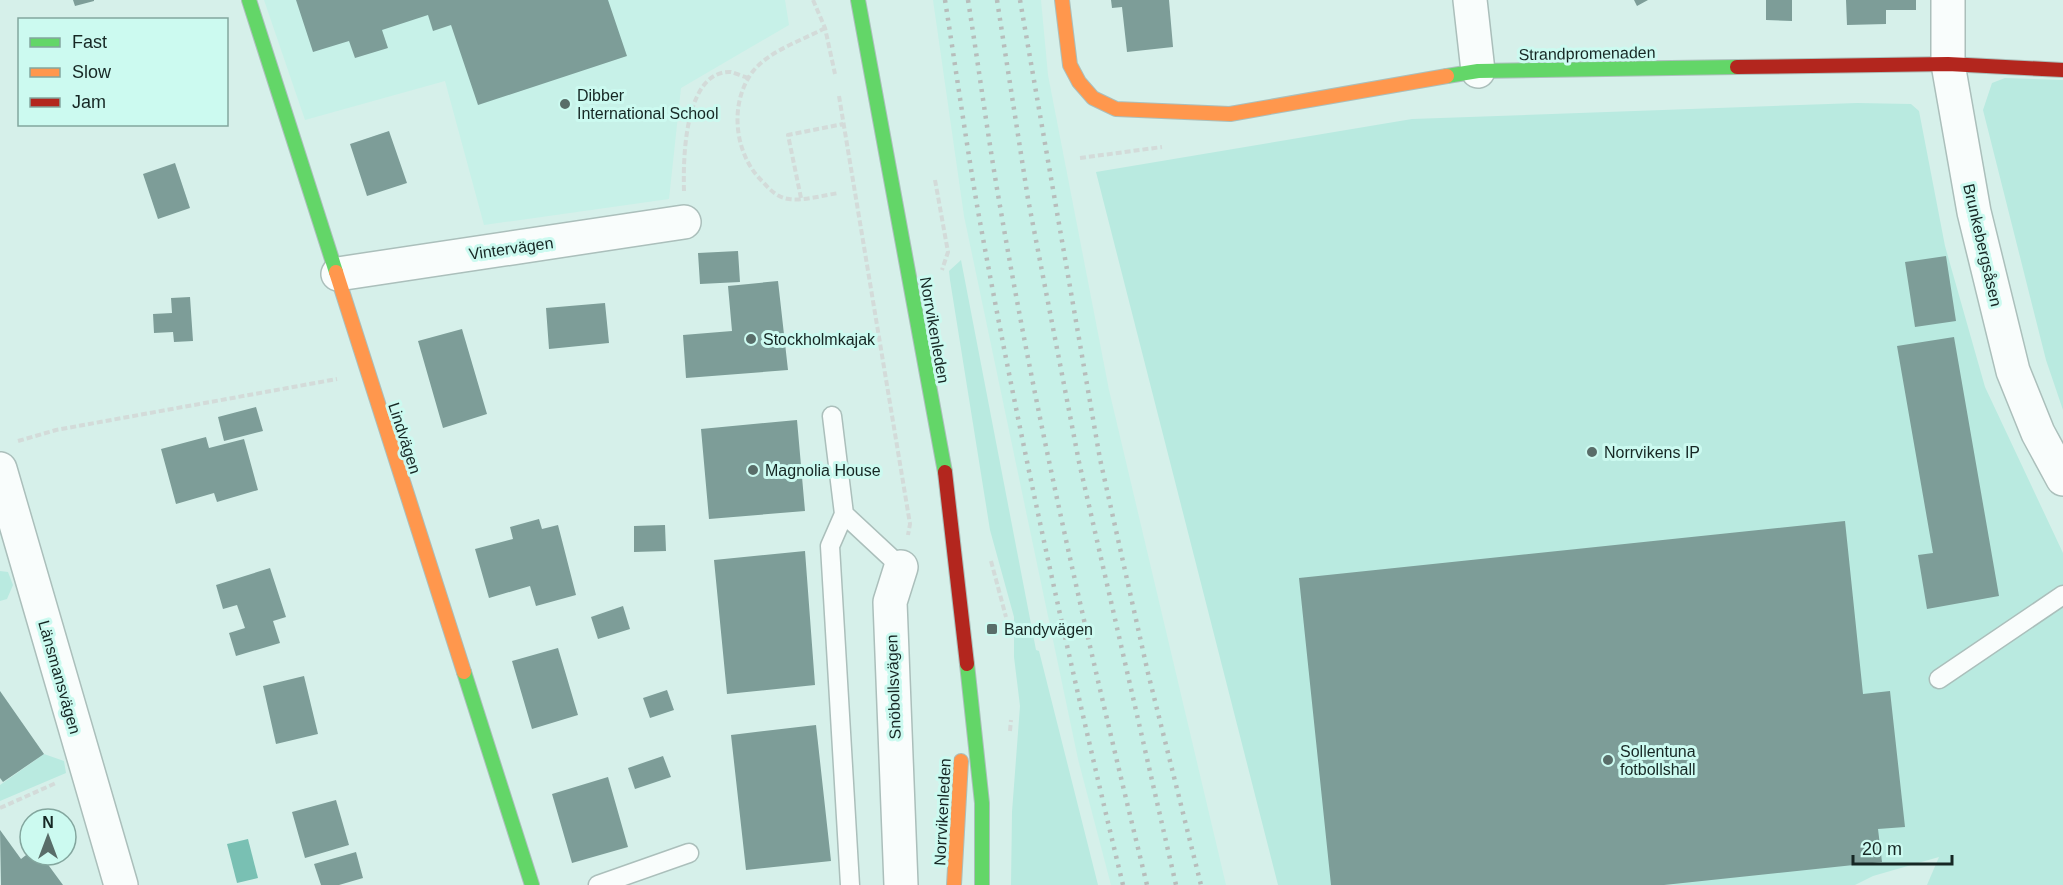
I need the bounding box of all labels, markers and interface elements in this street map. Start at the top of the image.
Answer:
legend [18,18,228,126]
text: Fast [72,32,107,52]
street label: Strandpromenaden [1518,44,1656,63]
text: Slow [72,62,112,82]
place label: Dibber International School [577,87,718,122]
text: Jam [72,92,106,112]
marker: Dibber International School [558,97,572,111]
street label: Brunkebergsåsen [1960,182,2005,308]
street label: Vintervägen [468,234,554,263]
street label: Norrvikenleden [917,276,952,385]
place label: Stockholmkajak [763,331,876,348]
marker: Stockholmkajak [744,332,758,346]
street label: Lindvägen [385,400,424,476]
place label: Norrvikens IP [1604,444,1700,461]
marker: Norrvikens IP [1585,445,1599,459]
place label: Magnolia House [765,462,881,479]
marker: Magnolia House [746,463,760,477]
street label: Länsmansvägen [35,618,84,736]
place label: Bandyvägen [1004,621,1093,638]
marker: Bandyvägen [985,622,999,636]
street label: Snöbollsvägen [883,634,904,740]
place label: Sollentuna fotbollshall [1620,743,1696,778]
marker: Sollentuna fotbollshall [1601,753,1615,767]
street label: Norrvikenleden [931,758,954,866]
north arrow [18,807,78,867]
text: N [42,814,54,831]
scale bar [1853,828,1952,866]
text: 20 m [1862,839,1902,859]

